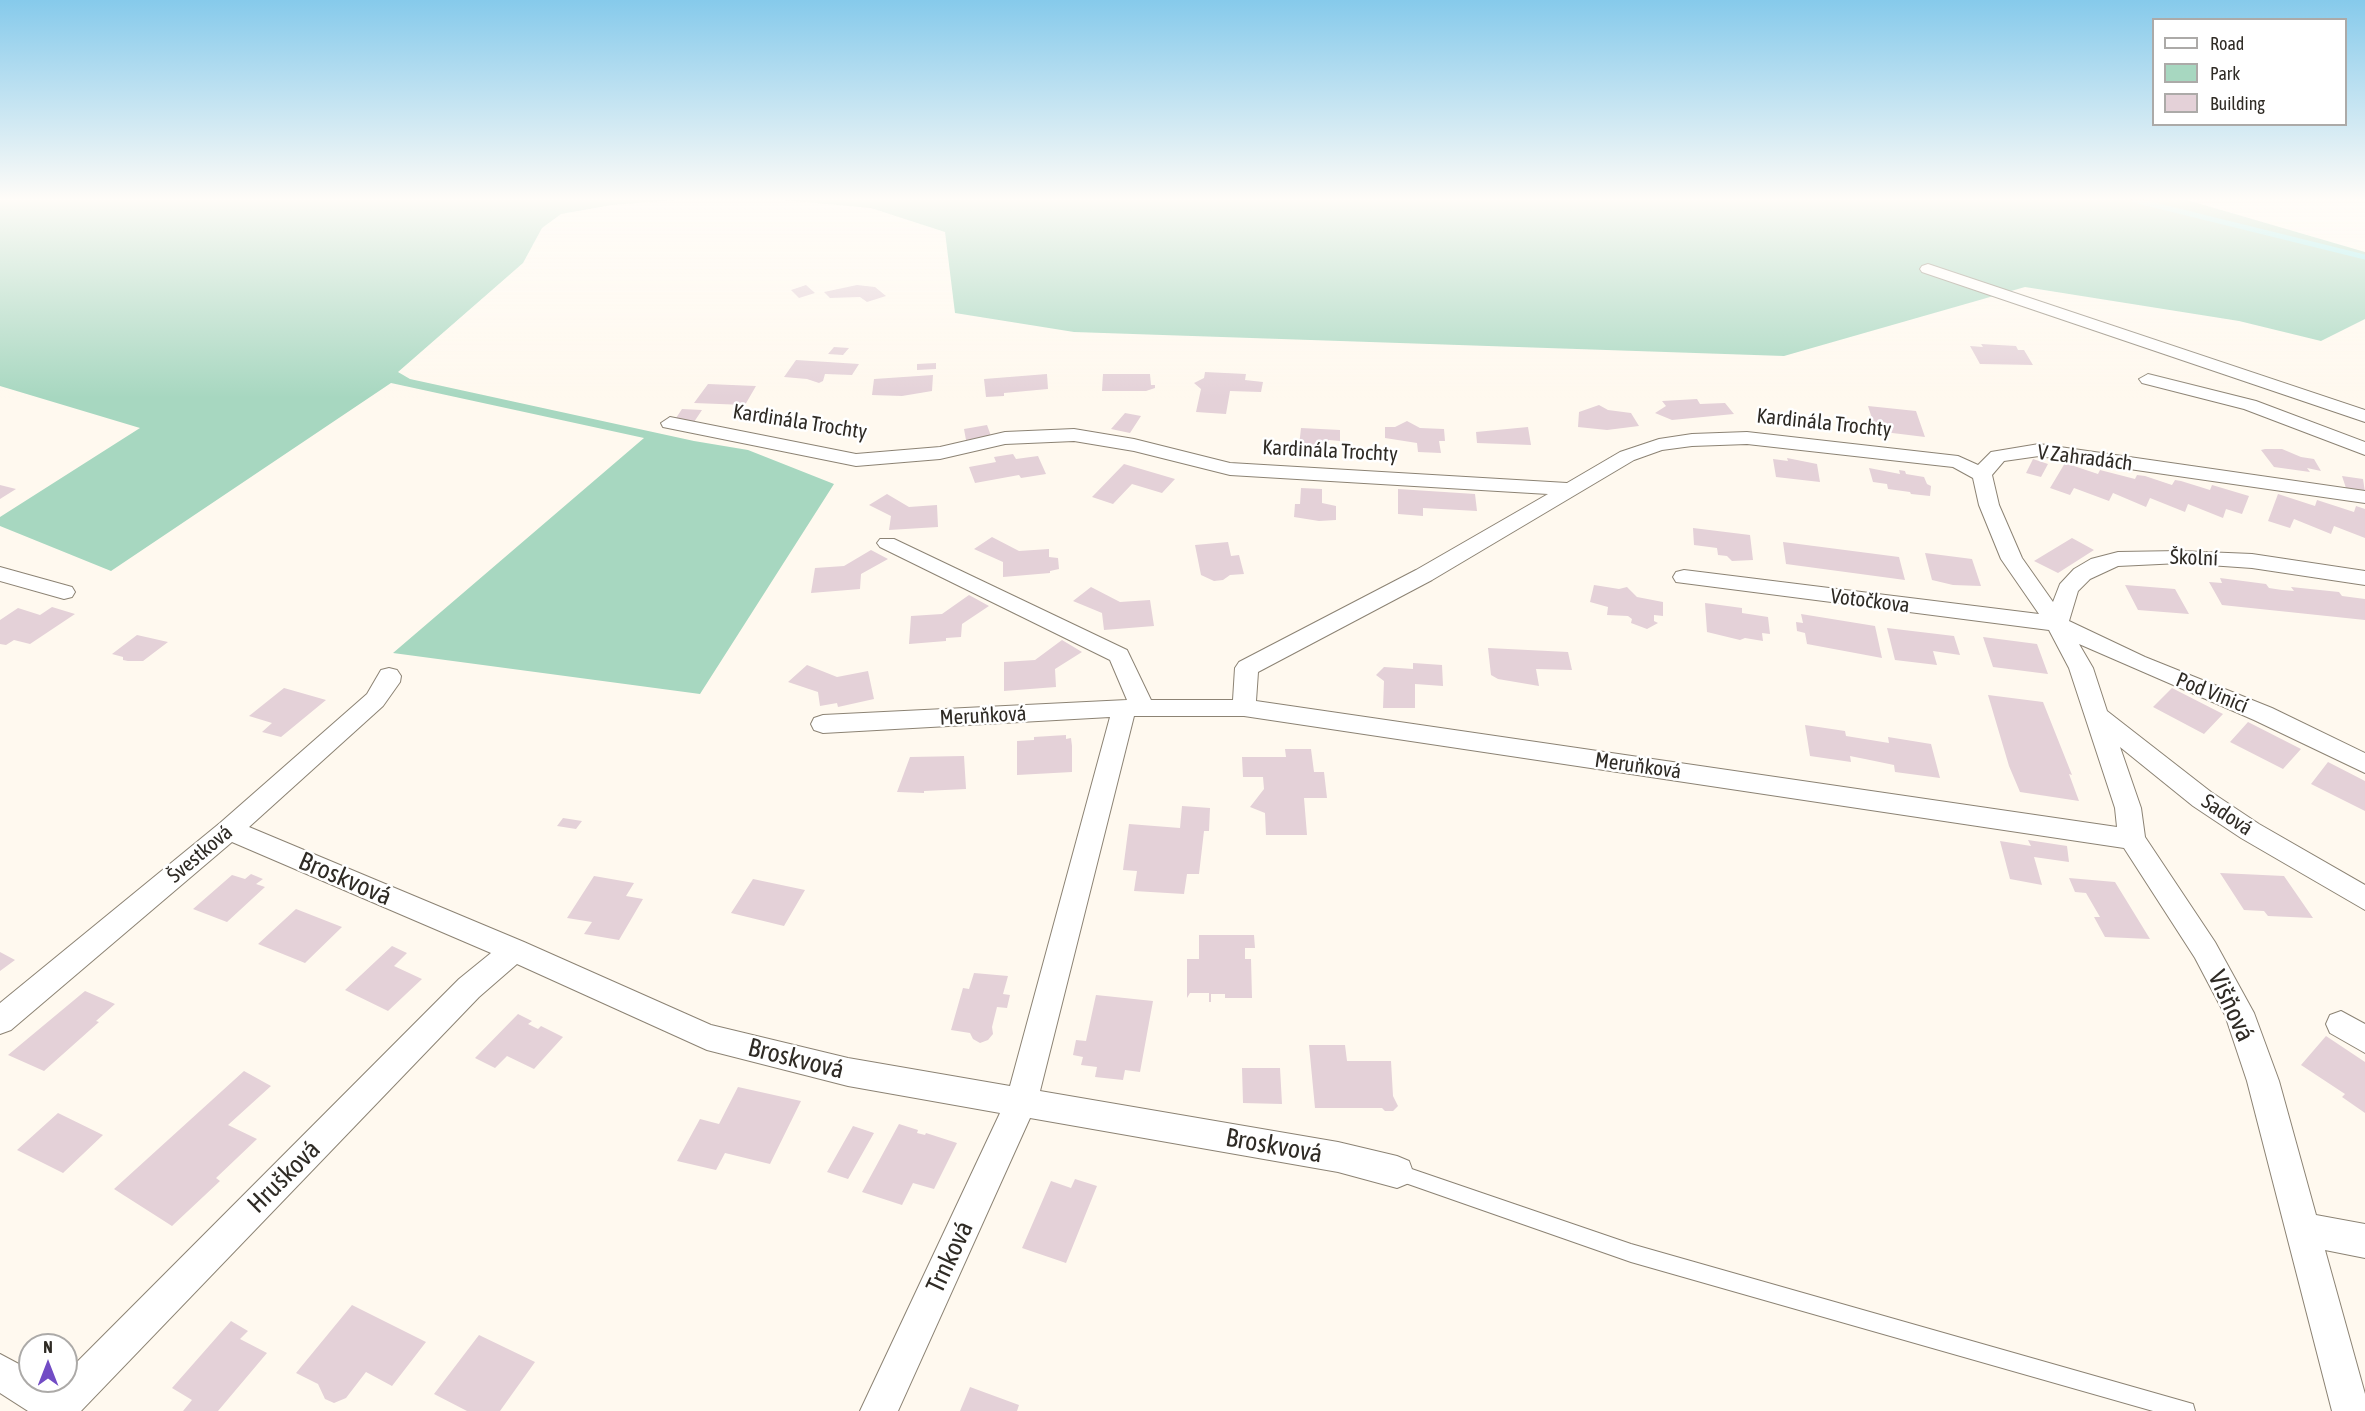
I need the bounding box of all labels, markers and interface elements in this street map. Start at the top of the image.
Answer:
legend [2152,18,2347,126]
text: Road [2210,33,2244,54]
text: Park [2210,63,2240,84]
text: Building [2210,93,2265,114]
street label: Kardinála Trochty [731,399,869,445]
street label: Kardinála Trochty [1755,403,1893,443]
street label: Kardinála Trochty [1262,435,1398,467]
street label: V Zahradách [2036,440,2134,476]
street label: Školní [2170,545,2218,571]
street label: Votočkova [1829,584,1911,618]
street label: Pod Vinicí [2172,667,2252,719]
street label: Meruňková [939,701,1027,731]
street label: Meruňková [1593,747,1683,785]
street label: Sadová [2197,789,2257,841]
street label: Švestková [163,820,237,888]
street label: Broskvová [294,846,396,912]
street label: Višňová [2201,965,2261,1047]
street label: Broskvová [745,1032,847,1086]
street label: Broskvová [1223,1122,1325,1170]
street label: Hrušková [241,1134,327,1220]
street label: Trnková [920,1216,980,1298]
north arrow [18,1333,78,1393]
text: N [43,1338,53,1356]

